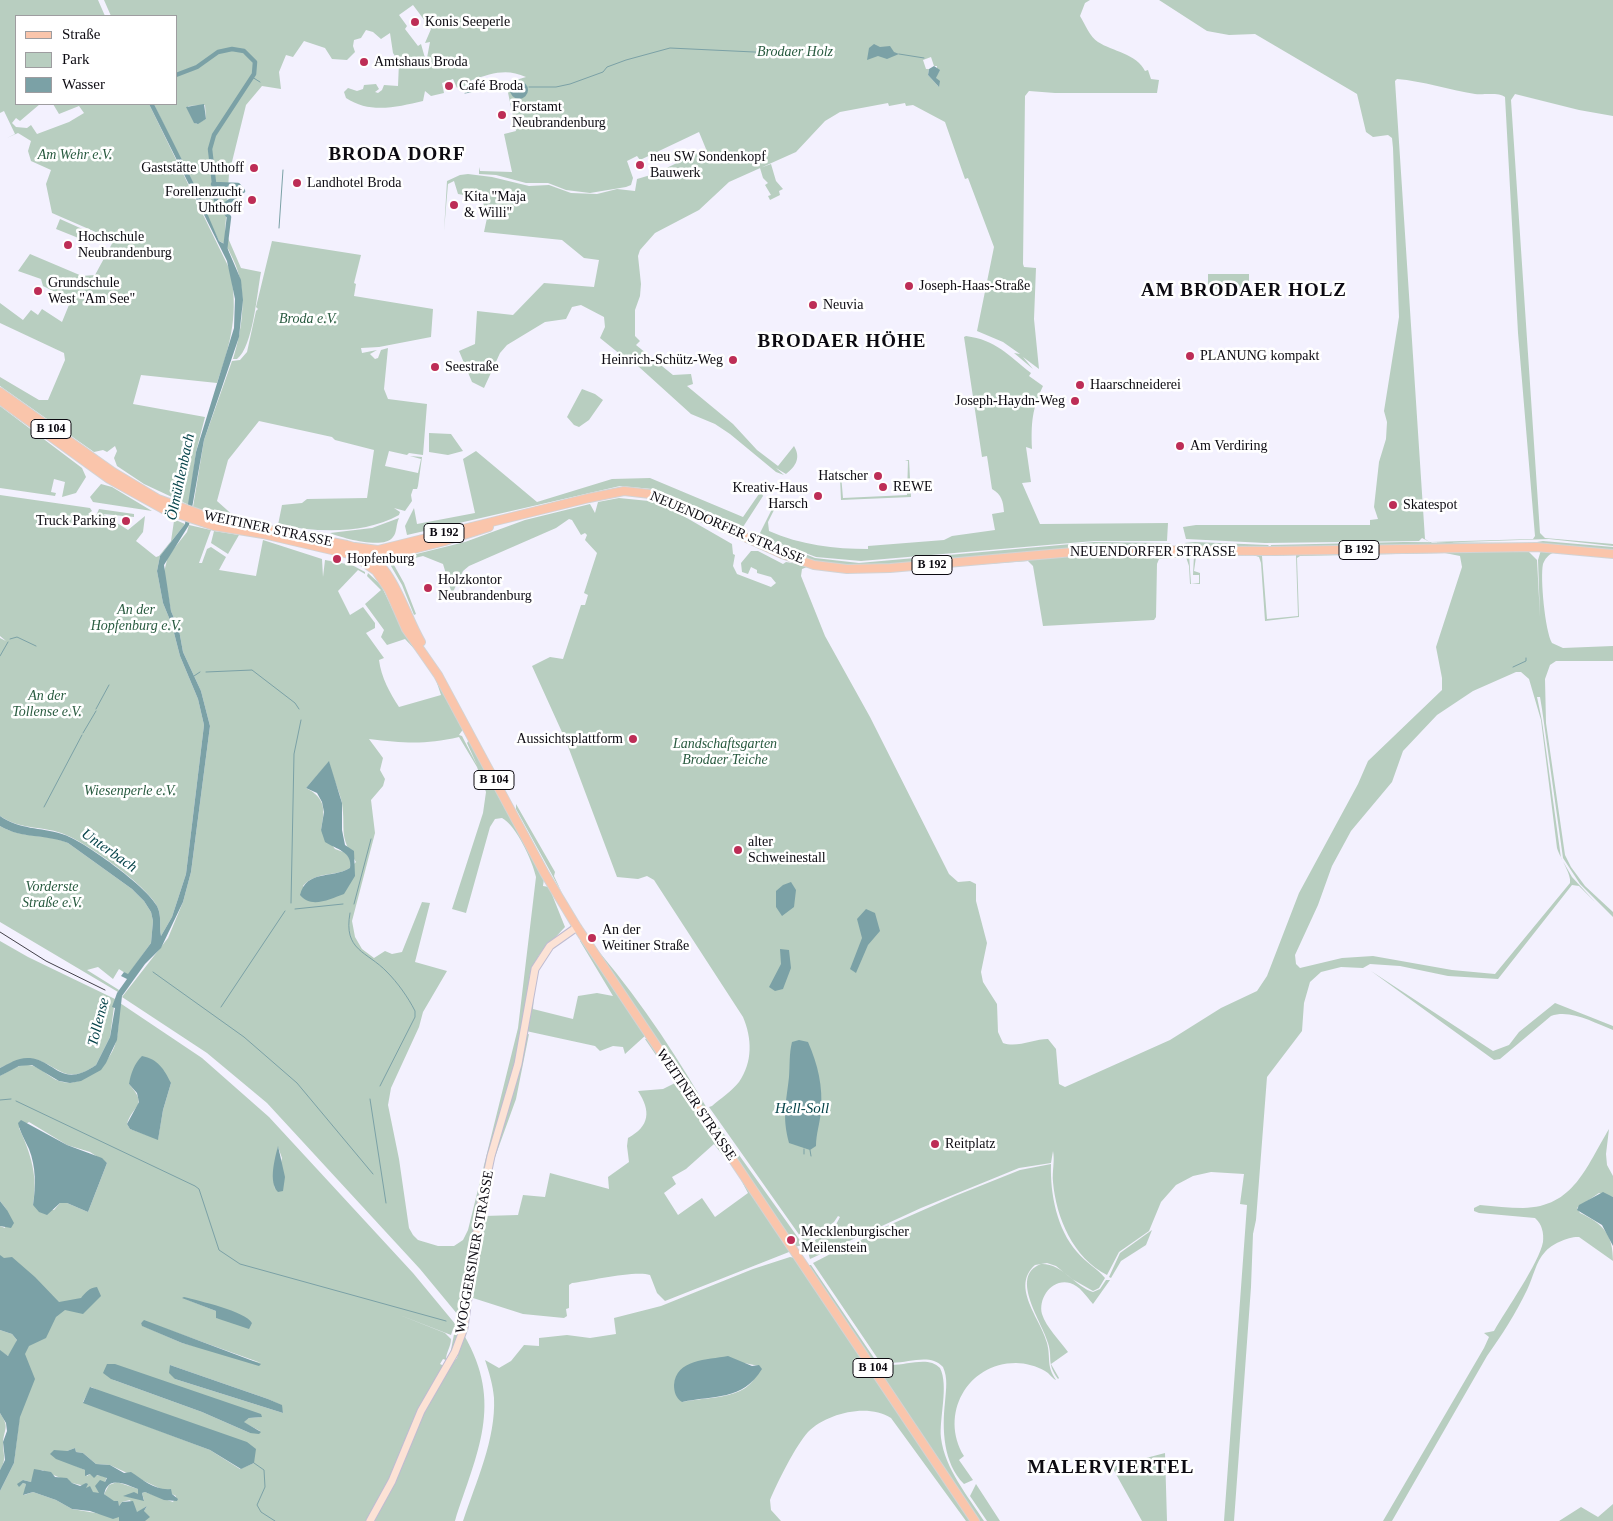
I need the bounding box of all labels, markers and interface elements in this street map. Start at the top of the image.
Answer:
place label: Konis Seeperle [425,14,510,30]
legend [15,15,178,105]
marker: Konis Seeperle [409,16,421,28]
text: Straße [62,26,100,42]
park label: Brodaer Holz [757,44,833,60]
text: Park [62,51,90,67]
place label: Amtshaus Broda [374,54,468,70]
marker: Amtshaus Broda [358,56,370,68]
text: Wasser [62,76,105,92]
place label: Café Broda [459,78,523,94]
marker: Café Broda [443,80,455,92]
place label: Forstamt Neubrandenburg [512,99,606,132]
marker: Forstamt Neubrandenburg [496,109,508,121]
district label: BRODA DORF [327,144,467,166]
park label: Am Wehr e.V. [38,147,112,163]
place label: neu SW Sondenkopf Bauwerk [650,149,766,182]
marker: neu SW Sondenkopf Bauwerk [634,159,646,171]
place label: Gaststätte Uhthoff [141,160,244,176]
marker: Gaststätte Uhthoff [248,162,260,174]
place label: Landhotel Broda [307,175,401,191]
marker: Landhotel Broda [291,177,303,189]
place label: Forellenzucht Uhthoff [165,184,242,216]
place label: Kita "Maja & Willi" [464,189,526,222]
marker: Forellenzucht Uhthoff [246,194,258,206]
marker: Kita "Maja & Willi" [448,199,460,211]
place label: Hochschule Neubrandenburg [78,229,172,262]
marker: Hochschule Neubrandenburg [62,239,74,251]
place label: Grundschule West "Am See" [48,275,135,308]
place label: Joseph-Haas-Straße [919,278,1030,294]
marker: Joseph-Haas-Straße [903,280,915,292]
district label: AM BRODAER HOLZ [1139,280,1349,302]
marker: Grundschule West "Am See" [32,285,44,297]
place label: Neuvia [823,297,863,313]
marker: Neuvia [807,299,819,311]
park label: Broda e.V. [279,311,337,327]
district label: BRODAER HÖHE [756,331,928,353]
place label: PLANUNG kompakt [1200,348,1319,364]
marker: PLANUNG kompakt [1184,350,1196,362]
place label: Heinrich-Schütz-Weg [601,352,723,368]
marker: Heinrich-Schütz-Weg [727,354,739,366]
place label: Seestraße [445,359,499,375]
marker: Seestraße [429,361,441,373]
place label: Haarschneiderei [1090,377,1181,393]
marker: Haarschneiderei [1074,379,1086,391]
place label: Joseph-Haydn-Weg [955,393,1065,409]
marker: Joseph-Haydn-Weg [1069,395,1081,407]
road number: B 104 [31,419,71,438]
water label: Ölmühlenbach [163,432,199,522]
place label: Am Verdiring [1190,438,1267,454]
marker: Am Verdiring [1174,440,1186,452]
place label: Hatscher [818,468,868,484]
marker: Hatscher [872,470,884,482]
place label: REWE [893,479,933,495]
place label: Kreativ-Haus Harsch [733,480,808,512]
marker: REWE [877,481,889,493]
street label: NEUENDORFER STRASSE [647,488,807,568]
marker: Kreativ-Haus Harsch [812,490,824,502]
place label: Skatespot [1403,497,1457,513]
marker: Skatespot [1387,499,1399,511]
street label: WEITINER STRASSE [202,507,334,551]
place label: Truck Parking [36,513,116,529]
marker: Truck Parking [120,515,132,527]
road number: B 192 [424,524,464,542]
road number: B 192 [1339,540,1379,560]
street label: NEUENDORFER STRASSE [1070,544,1236,560]
place label: Hopfenburg [347,551,414,567]
marker: Hopfenburg [331,553,343,565]
road number: B 192 [912,556,952,574]
place label: Holzkontor Neubrandenburg [438,572,532,604]
marker: Holzkontor Neubrandenburg [422,582,434,594]
park label: An der Hopfenburg e.V. [91,602,181,634]
park label: An der Tollense e.V. [12,688,82,720]
place label: Aussichtsplattform [516,731,623,747]
marker: Aussichtsplattform [627,733,639,745]
park label: Landschaftsgarten Brodaer Teiche [673,736,777,769]
road number: B 104 [474,770,514,790]
park label: Wiesenperle e.V. [84,783,176,799]
water label: Unterbach [78,825,140,877]
place label: alter Schweinestall [748,834,826,866]
marker: alter Schweinestall [732,844,744,856]
park label: Vorderste Straße e.V. [22,879,82,912]
place label: An der Weitiner Straße [602,922,689,954]
marker: An der Weitiner Straße [586,932,598,944]
water label: Tollense [84,996,114,1048]
street label: WEITINER STRASSE [652,1046,740,1164]
water label: Hell-Soll [775,1100,829,1118]
place label: Reitplatz [945,1136,996,1152]
marker: Reitplatz [929,1138,941,1150]
street label: WOGGERSINER STRASSE [452,1169,498,1335]
place label: Mecklenburgischer Meilenstein [801,1224,909,1256]
marker: Mecklenburgischer Meilenstein [785,1234,797,1246]
road number: B 104 [853,1359,893,1378]
district label: MALERVIERTEL [1026,1457,1196,1479]

